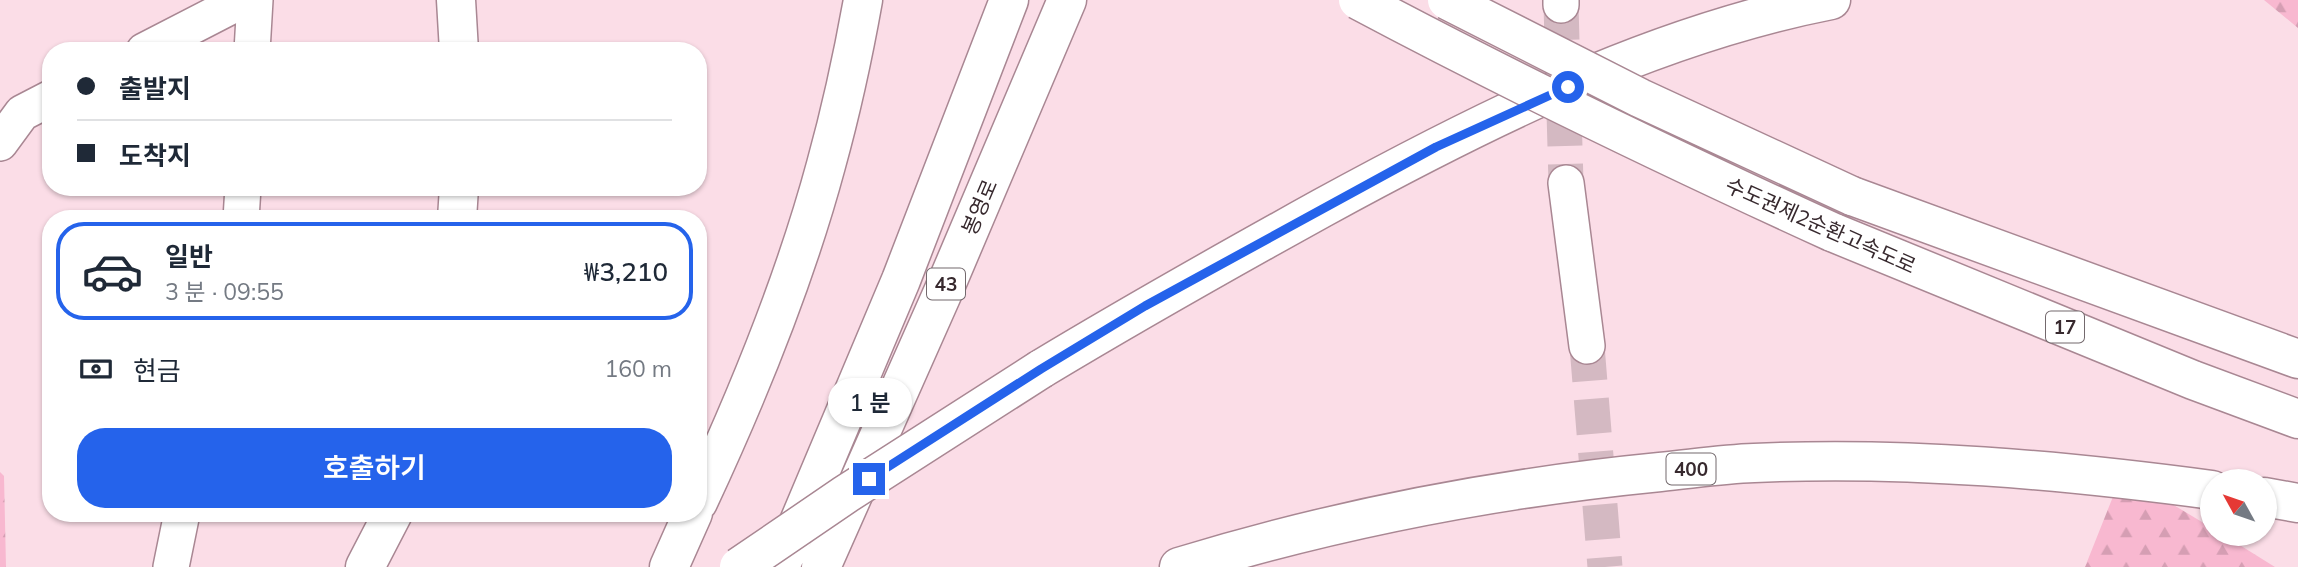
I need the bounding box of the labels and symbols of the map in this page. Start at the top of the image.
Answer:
route start [1552,71,1584,103]
street label: 수도권제2순환고속도로 [1722,171,1920,279]
street label: 봉영로 [956,175,1002,239]
road number: 43 [927,268,965,300]
road number: 17 [2046,312,2084,342]
callout: 1 분 [827,378,911,426]
road number: 400 [1666,454,1716,484]
route end [853,463,885,495]
north arrow [2200,469,2277,546]

